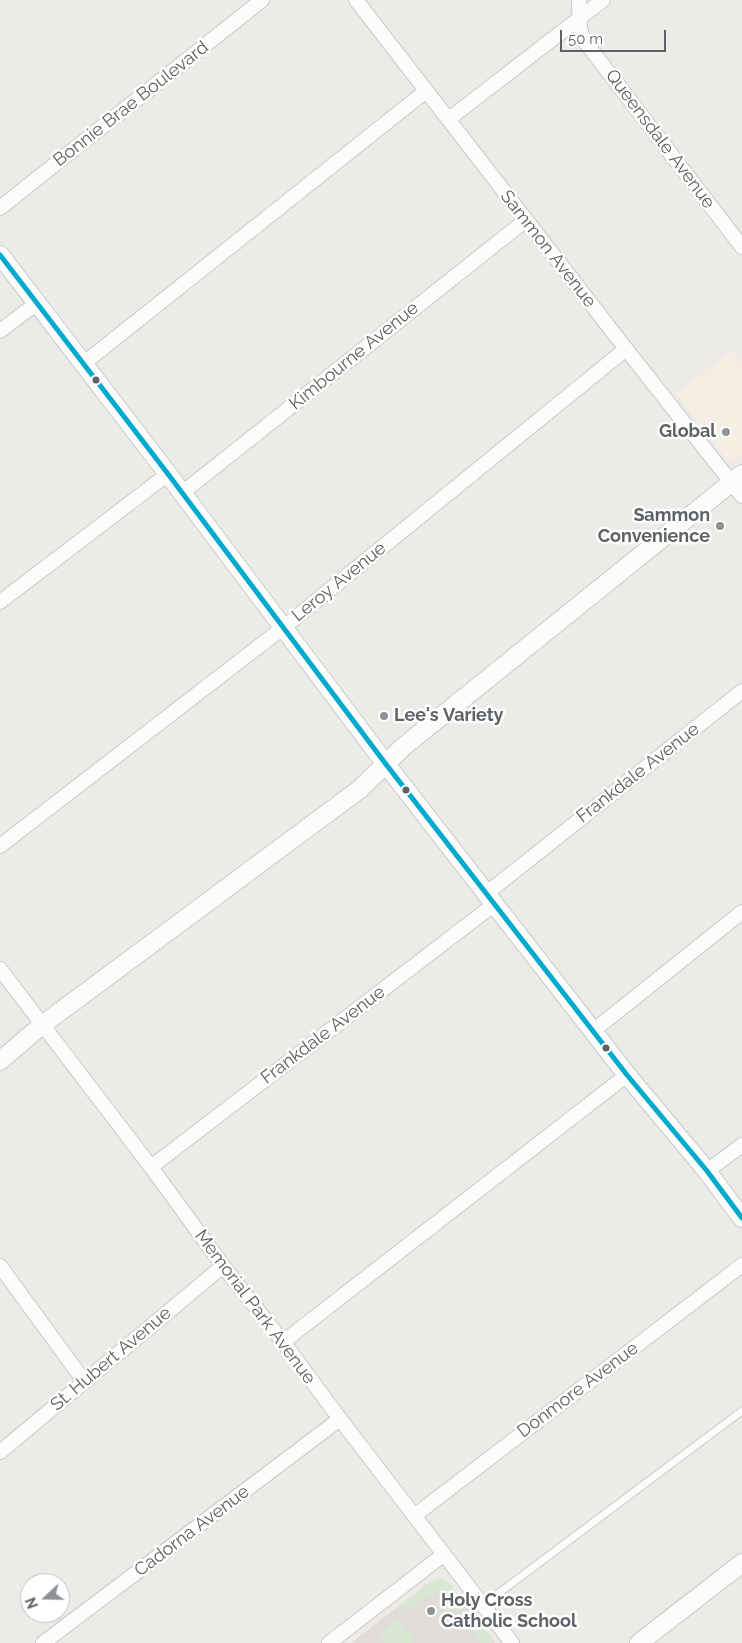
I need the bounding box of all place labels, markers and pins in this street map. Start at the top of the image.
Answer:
unlabelled marker [91,375,101,385]
place label: Global [659,421,716,443]
marker: Global [720,426,732,438]
place label: Sammon Convenience [598,505,710,548]
marker: Sammon Convenience [714,520,726,532]
place label: Lee's Variety [394,705,503,727]
marker: Lee's Variety [378,710,390,722]
unlabelled marker [401,785,411,795]
unlabelled marker [601,1043,611,1053]
place label: Holy Cross Catholic School [441,1590,577,1632]
marker: Holy Cross Catholic School [425,1605,437,1617]

